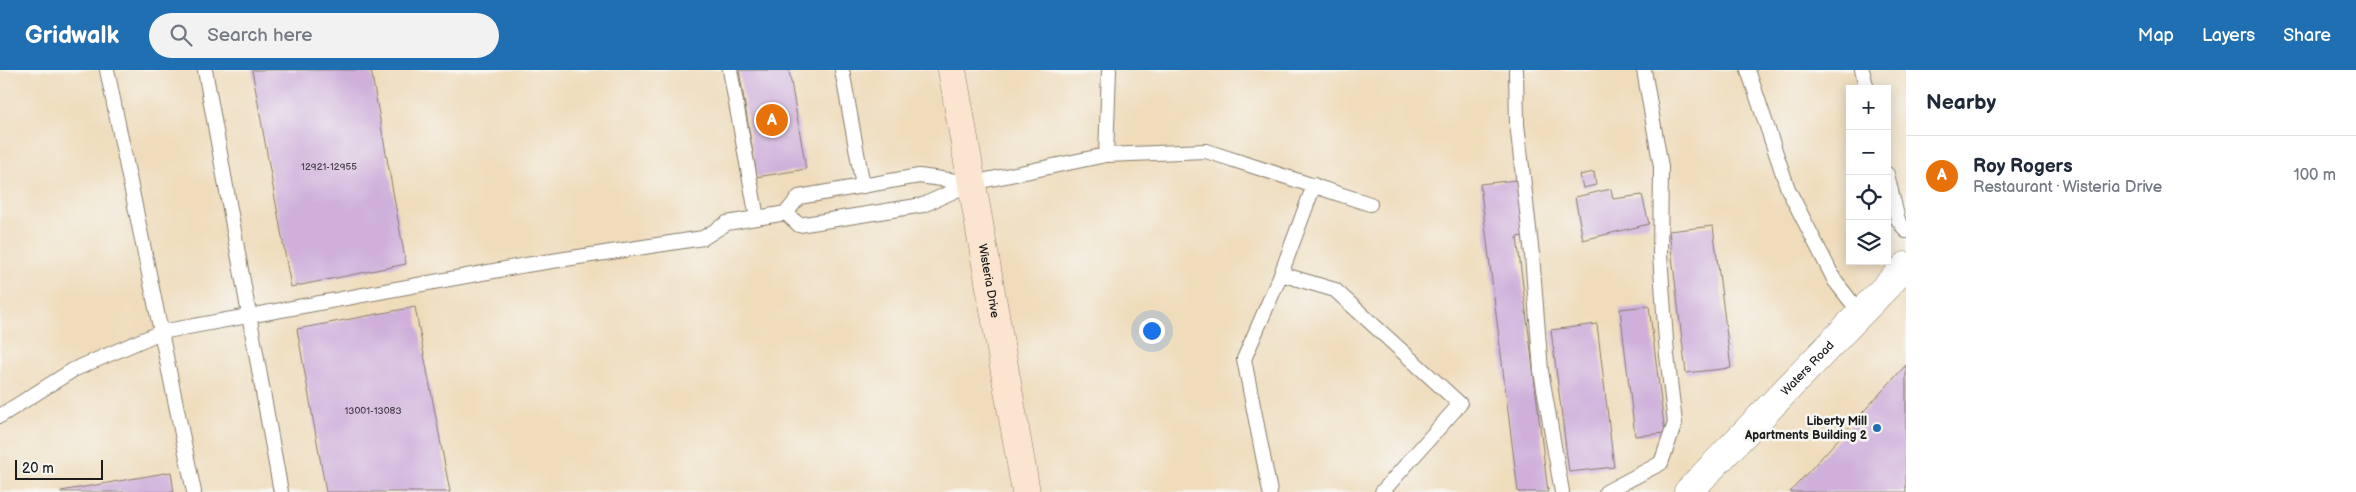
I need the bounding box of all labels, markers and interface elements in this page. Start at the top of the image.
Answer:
search box [149,13,499,58]
text: Gridwalk [25,21,119,50]
icon: search [167,21,195,49]
text: Search here [207,24,312,47]
text: Map [2138,25,2174,46]
text: Layers [2202,25,2255,46]
text: Share [2283,25,2331,46]
map controls [1846,85,1891,265]
button: + [1846,85,1891,130]
text: Nearby [1926,90,1996,115]
pin: A [756,101,788,139]
button: − [1846,130,1891,175]
text: Roy Rogers [1973,155,2073,178]
house number: 12921-12955 [301,161,357,173]
text: A [1937,166,1947,185]
text: 100 m [2293,166,2336,185]
button: locate [1846,175,1891,220]
text: Restaurant · Wisteria Drive [1973,178,2162,197]
button: layers [1846,220,1891,265]
street label: Wisteria Drive [975,243,1003,319]
your location [1139,318,1165,344]
street label: Waters Road [1778,338,1837,399]
house number: 13001-13083 [344,405,402,417]
place label: Liberty Mill Apartments Building 2 [1744,414,1868,443]
marker: Liberty Mill Apartments Building 2 [1871,422,1883,434]
scale bar [15,457,102,480]
text: 20 m [22,460,54,477]

